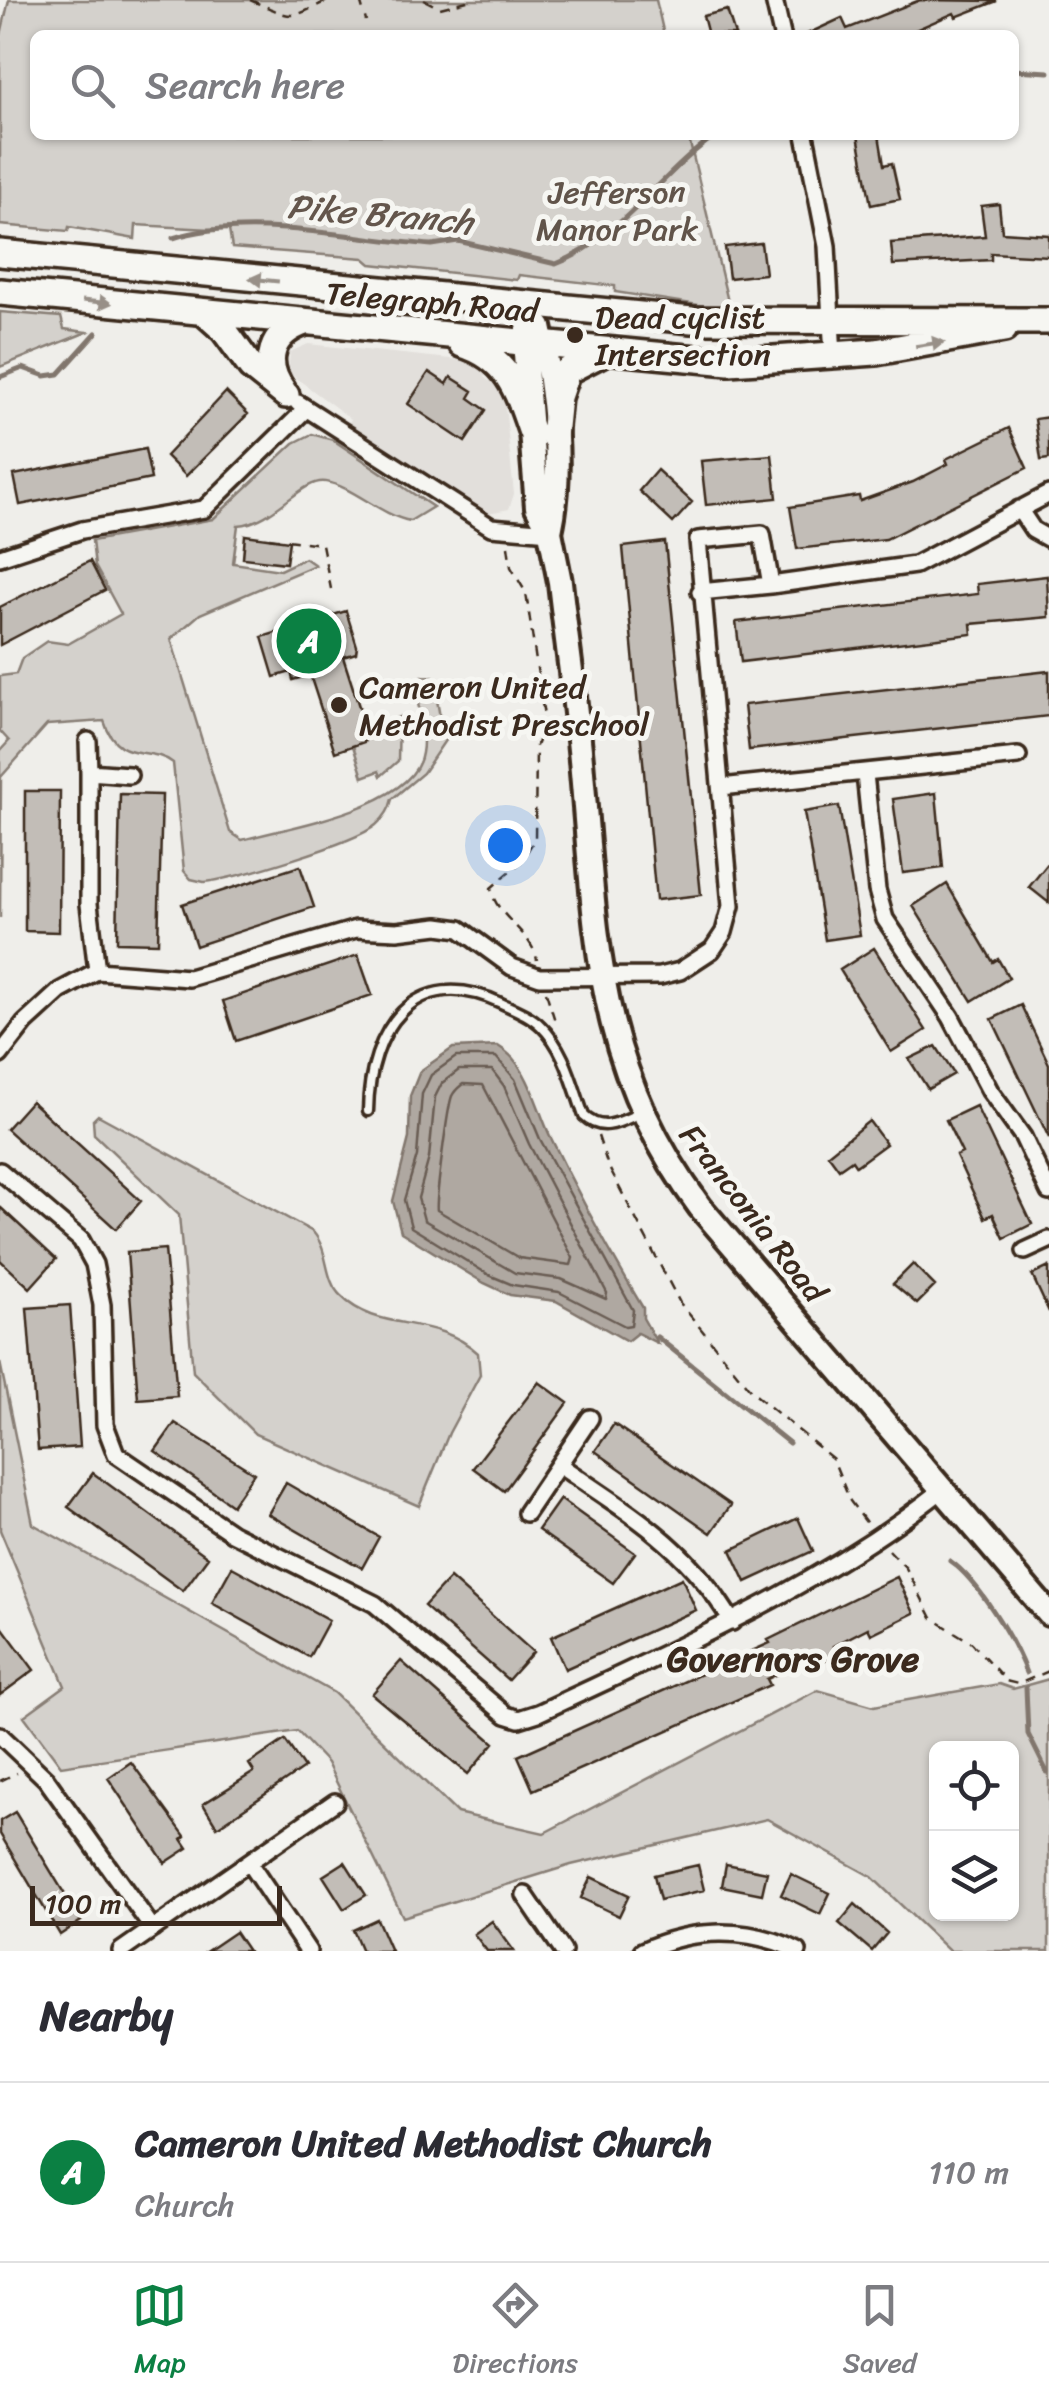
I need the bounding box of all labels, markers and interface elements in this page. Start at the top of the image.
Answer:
search box [30,30,1019,140]
text: Search here [145,52,345,119]
icon: search [65,58,120,113]
park label: Jefferson Manor Park [536,164,699,258]
water label: Pike Branch [285,175,479,253]
street label: Telegraph Road [323,265,543,340]
one-way arrow [248,272,279,288]
place label: Dead cyclist Intersection [594,289,771,383]
one-way arrow [82,294,113,310]
marker: Dead cyclist Intersection [564,324,586,346]
one-way arrow [914,335,946,351]
pin: A [276,604,342,678]
place label: Cameron United Methodist Preschool [359,659,650,753]
marker: Cameron United Methodist Preschool [328,694,350,716]
your location [480,820,531,871]
street label: Franconia Road [664,1111,843,1317]
district label: Governors Grove [667,1628,919,1690]
map controls [929,1741,1019,1921]
button: locate [929,1741,1019,1831]
button: layers [929,1831,1019,1921]
text: 100 m [45,1879,121,1928]
scale bar [30,1881,282,1926]
text: Nearby [40,1979,173,2053]
text: Cameron United Methodist Church [135,2110,712,2177]
text: A [62,2144,83,2201]
text: 110 m [928,2144,1009,2201]
text: Church [135,2177,235,2234]
tab: Map [132,2278,187,2387]
tab: Directions [452,2278,578,2387]
tab: Saved [843,2278,917,2387]

